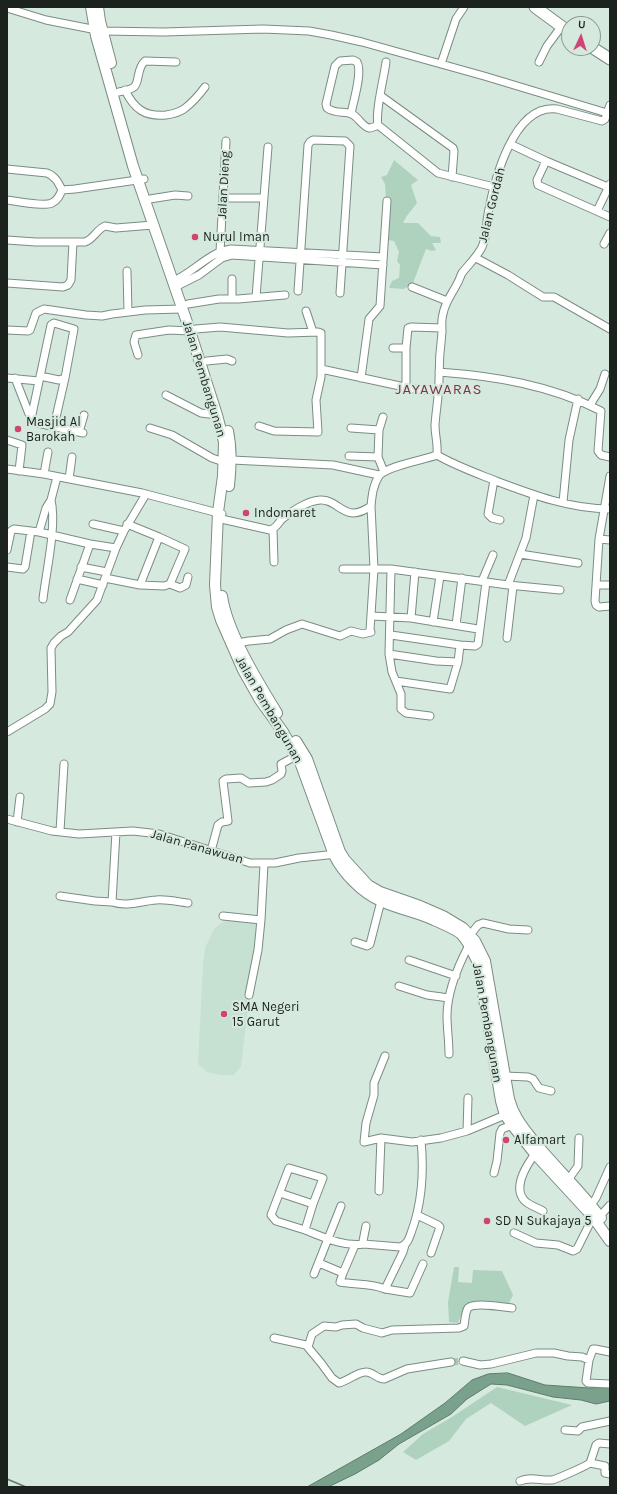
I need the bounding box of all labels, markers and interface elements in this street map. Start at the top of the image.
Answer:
north arrow [561,16,601,56]
text: U [578,18,586,31]
street label: Jalan Dieng [214,150,234,220]
street label: Jalan Gordah [475,166,509,244]
place label: Nurul Iman [203,229,270,245]
marker: Nurul Iman [190,232,200,242]
street label: Jalan Pembangunan [179,319,229,439]
district label: JAYAWARAS [395,381,483,399]
place label: Masjid Al Barokah [26,414,81,445]
marker: Masjid Al Barokah [13,424,23,434]
place label: Indomaret [254,505,316,521]
marker: Indomaret [241,508,251,518]
street label: Jalan Pembangunan [232,654,306,766]
street label: Jalan Panawuan [149,826,245,868]
street label: Jalan Pembangunan [469,962,505,1084]
place label: SMA Negeri 15 Garut [232,999,300,1030]
marker: SMA Negeri 15 Garut [219,1009,229,1019]
place label: Alfamart [514,1132,566,1148]
marker: Alfamart [501,1135,511,1145]
place label: SD N Sukajaya 5 [495,1213,592,1229]
marker: SD N Sukajaya 5 [482,1216,492,1226]

